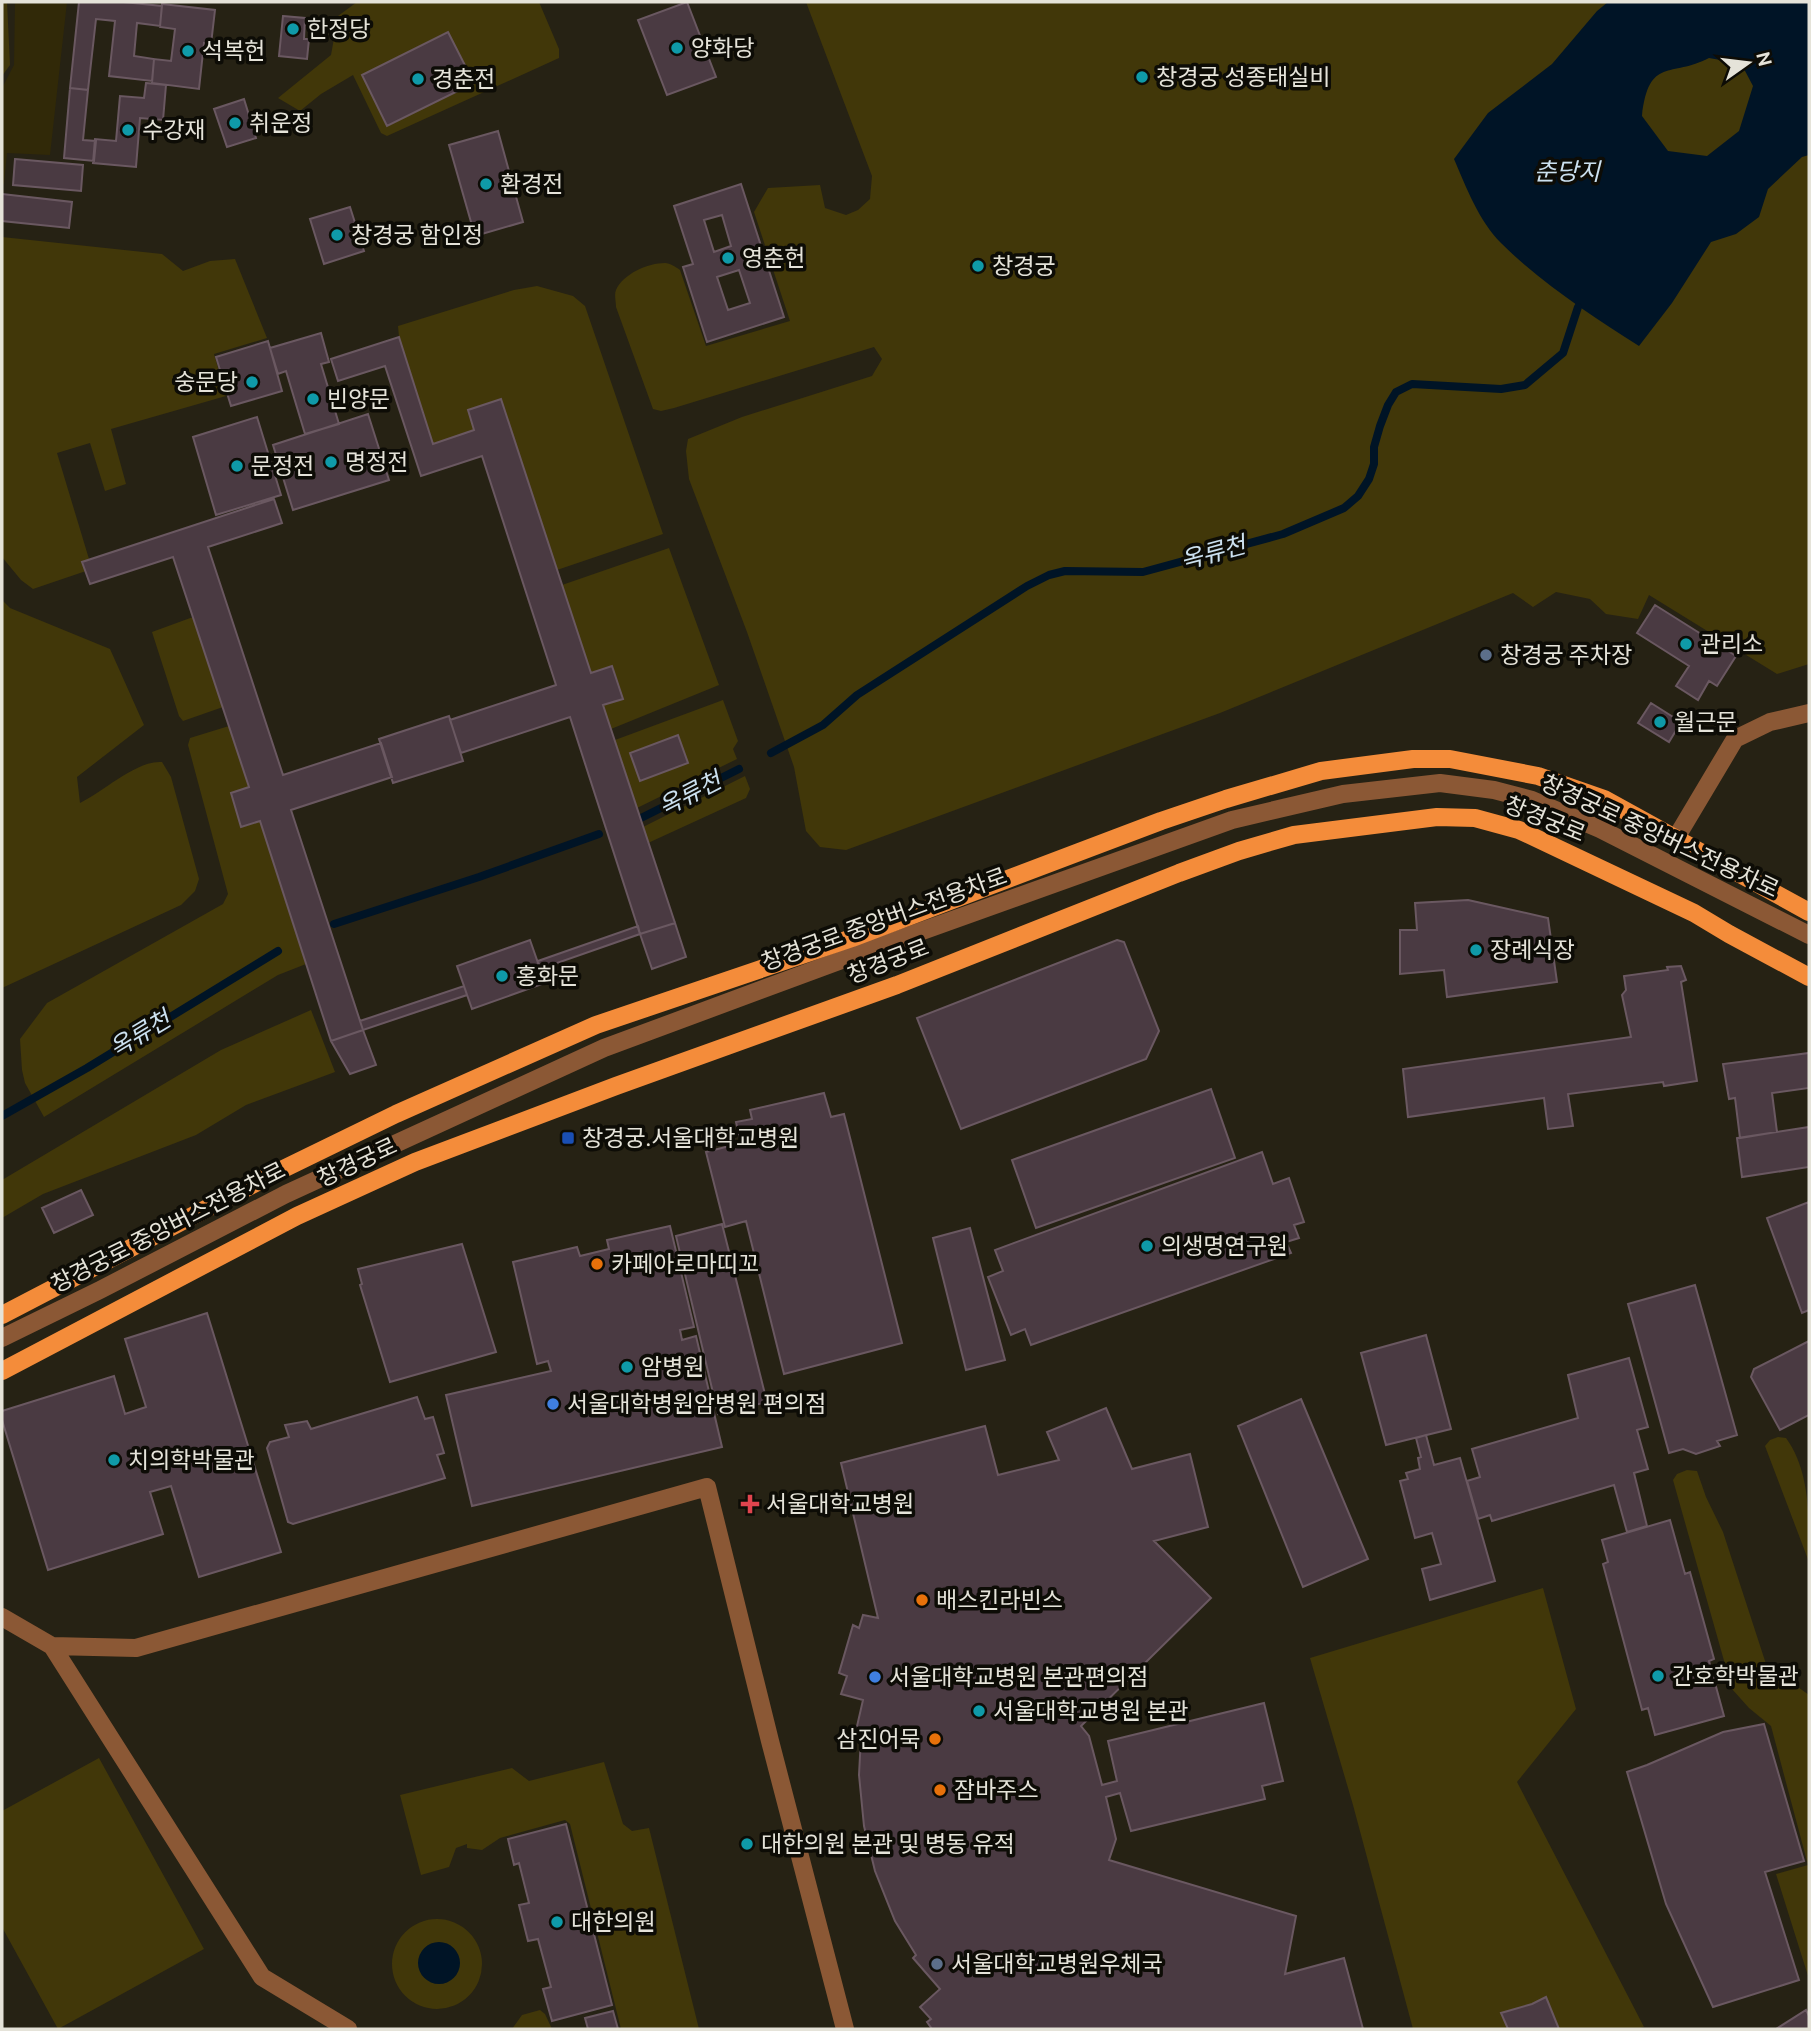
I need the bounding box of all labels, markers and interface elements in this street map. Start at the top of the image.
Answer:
place label: 한정당 [307,16,370,41]
marker: 한정당 [285,21,301,37]
north arrow [1713,28,1783,98]
place label: 양화당 [691,35,754,60]
place label: 석복헌 [202,38,265,63]
marker: 양화당 [669,40,685,56]
marker: 석복헌 [180,43,196,59]
text: N [1752,49,1777,68]
place label: 창경궁 성종태실비 [1156,64,1331,89]
place label: 경춘전 [432,66,495,91]
marker: 창경궁 성종태실비 [1134,69,1150,85]
marker: 경춘전 [410,71,426,87]
place label: 취운정 [249,110,312,135]
marker: 취운정 [227,115,243,131]
place label: 수강재 [142,117,205,142]
marker: 수강재 [120,122,136,138]
water label: 춘당지 [1534,158,1602,185]
place label: 환경전 [500,171,563,196]
marker: 환경전 [478,176,494,192]
place label: 창경궁 함인정 [351,222,483,247]
marker: 창경궁 함인정 [329,227,345,243]
place label: 영춘헌 [742,245,805,270]
marker: 영춘헌 [720,250,736,266]
place label: 창경궁 [992,253,1055,278]
marker: 창경궁 [970,258,986,274]
place label: 숭문당 [175,369,238,394]
marker: 숭문당 [244,374,260,390]
place label: 빈양문 [327,386,390,411]
marker: 빈양문 [305,391,321,407]
place label: 명정전 [345,449,408,474]
place label: 문정전 [251,453,314,478]
marker: 명정전 [323,454,339,470]
marker: 문정전 [229,458,245,474]
water label: 옥류천 [1177,530,1251,574]
place label: 관리소 [1700,631,1763,656]
marker: 관리소 [1678,636,1694,652]
place label: 창경궁 주차장 [1500,642,1632,667]
marker: 창경궁 주차장 [1478,647,1494,663]
place label: 월근문 [1674,709,1737,734]
marker: 월근문 [1652,714,1668,730]
water label: 옥류천 [654,765,728,821]
street label: 창경궁로 중앙버스전용차로 [1537,769,1783,902]
street label: 창경궁로 [1501,791,1589,846]
street label: 창경궁로 중앙버스전용차로 [758,862,1010,976]
street label: 창경궁로 [844,933,932,989]
place label: 장례식장 [1490,937,1575,962]
marker: 장례식장 [1468,942,1484,958]
place label: 홍화문 [516,963,579,988]
marker: 홍화문 [494,968,510,984]
water label: 옥류천 [104,1003,178,1062]
place label: 창경궁.서울대학교병원 [582,1125,799,1150]
marker: 창경궁.서울대학교병원 [560,1130,576,1146]
street label: 창경궁로 [313,1132,400,1191]
street label: 창경궁로 중앙버스전용차로 [47,1157,289,1297]
place label: 의생명연구원 [1161,1233,1288,1258]
marker: 의생명연구원 [1139,1238,1155,1254]
place label: 카페아로마띠꼬 [611,1251,759,1276]
marker: 카페아로마띠꼬 [589,1256,605,1272]
place label: 암병원 [641,1354,704,1379]
marker: 암병원 [619,1359,635,1375]
place label: 서울대학병원암병원 편의점 [567,1391,826,1416]
marker: 서울대학병원암병원 편의점 [545,1396,561,1412]
place label: 치의학박물관 [128,1447,255,1472]
marker: 치의학박물관 [106,1452,122,1468]
place label: 서울대학교병원 [766,1491,914,1516]
marker: 서울대학교병원 [740,1494,760,1514]
place label: 배스킨라빈스 [936,1587,1063,1612]
marker: 배스킨라빈스 [914,1592,930,1608]
place label: 간호학박물관 [1672,1663,1799,1688]
place label: 서울대학교병원 본관편의점 [889,1664,1148,1689]
marker: 간호학박물관 [1650,1668,1666,1684]
marker: 서울대학교병원 본관편의점 [867,1669,883,1685]
place label: 서울대학교병원 본관 [993,1698,1189,1723]
marker: 서울대학교병원 본관 [971,1703,987,1719]
place label: 삼진어묵 [836,1726,921,1751]
marker: 삼진어묵 [927,1731,943,1747]
place label: 잠바주스 [954,1777,1039,1802]
marker: 잠바주스 [932,1782,948,1798]
place label: 대한의원 본관 및 병동 유적 [761,1831,1015,1856]
marker: 대한의원 본관 및 병동 유적 [739,1836,755,1852]
place label: 대한의원 [571,1909,656,1934]
marker: 대한의원 [549,1914,565,1930]
place label: 서울대학교병원우체국 [951,1951,1163,1976]
marker: 서울대학교병원우체국 [929,1956,945,1972]

